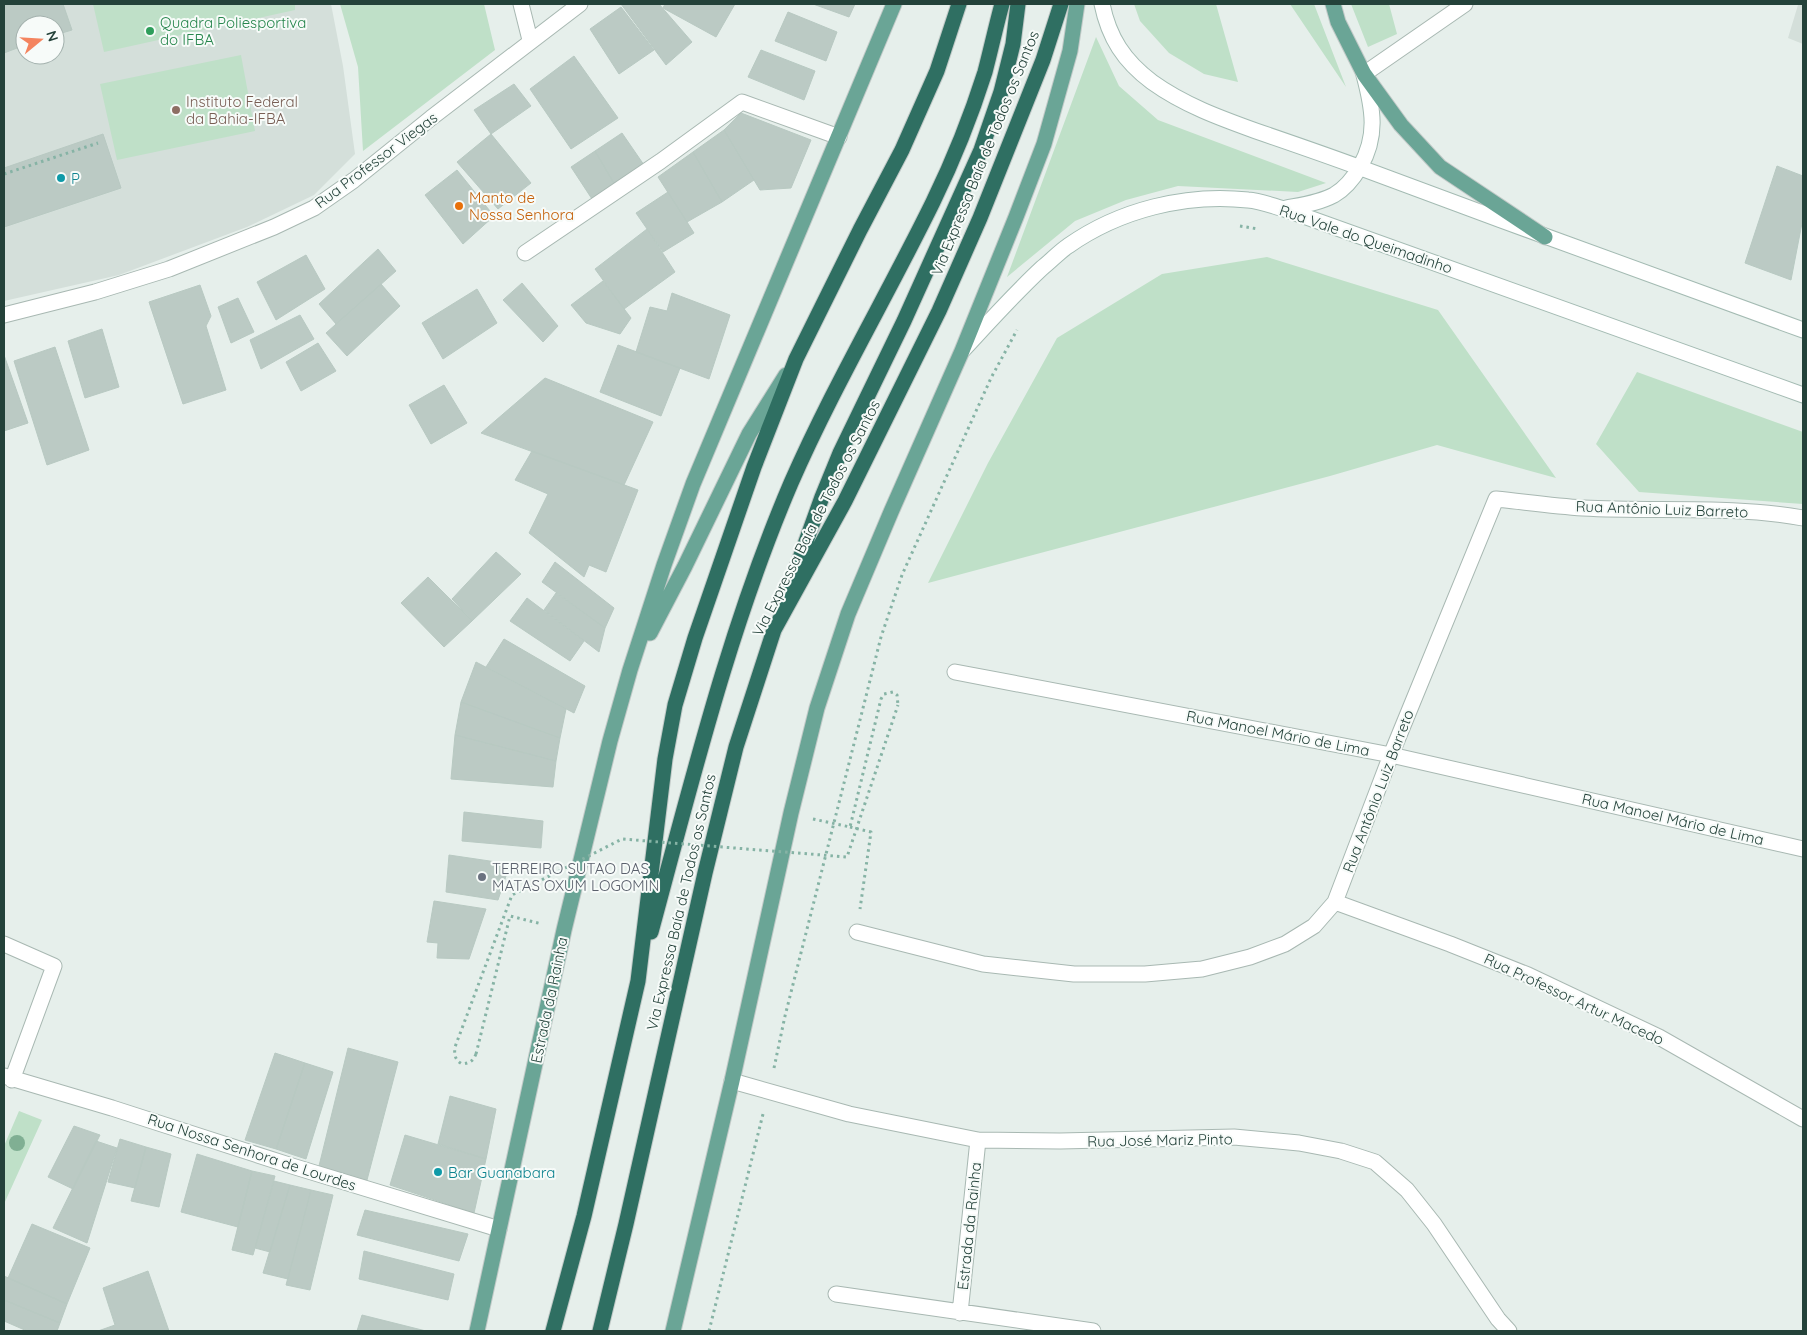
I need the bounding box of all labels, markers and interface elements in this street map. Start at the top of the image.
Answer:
place label: Quadra Poliesportiva do IFBA [160,13,306,49]
north arrow [15,15,65,65]
marker: Quadra Poliesportiva do IFBA [144,25,156,37]
text: N [42,28,63,44]
street label: Via Expressa Baía de Todos os Santos [927,28,1043,278]
place label: Instituto Federal da Bahia-IFBA [186,92,298,128]
marker: Instituto Federal da Bahia-IFBA [170,104,182,116]
street label: Rua Professor Viegas [311,108,441,212]
place label: P [71,169,80,188]
marker: P [55,172,67,184]
place label: Manto de Nossa Senhora [469,188,574,224]
marker: Manto de Nossa Senhora [453,200,465,212]
street label: Rua Vale do Queimadinho [1277,200,1455,278]
street label: Via Expressa Baía de Todos os Santos [748,397,884,639]
street label: Rua Antônio Luiz Barreto [1575,496,1749,522]
street label: Rua Manoel Mário de Lima [1185,706,1371,760]
street label: Rua Antônio Luiz Barreto [1338,707,1418,875]
street label: Via Expressa Baía de Todos os Santos [642,772,720,1032]
street label: Rua Manoel Mário de Lima [1580,789,1766,849]
place label: TERREIRO SUTAO DAS MATAS OXUM LOGOMIN [492,859,659,895]
marker: TERREIRO SUTAO DAS MATAS OXUM LOGOMIN [476,871,488,883]
street label: Estrada da Rainha [526,935,572,1065]
street label: Rua Professor Artur Macedo [1481,949,1667,1049]
street label: Rua Nossa Senhora de Lourdes [145,1109,359,1195]
street label: Rua José Mariz Pinto [1087,1129,1233,1151]
street label: Estrada da Rainha [953,1161,985,1291]
place label: Bar Guanabara [448,1163,555,1182]
marker: Bar Guanabara [432,1166,444,1178]

